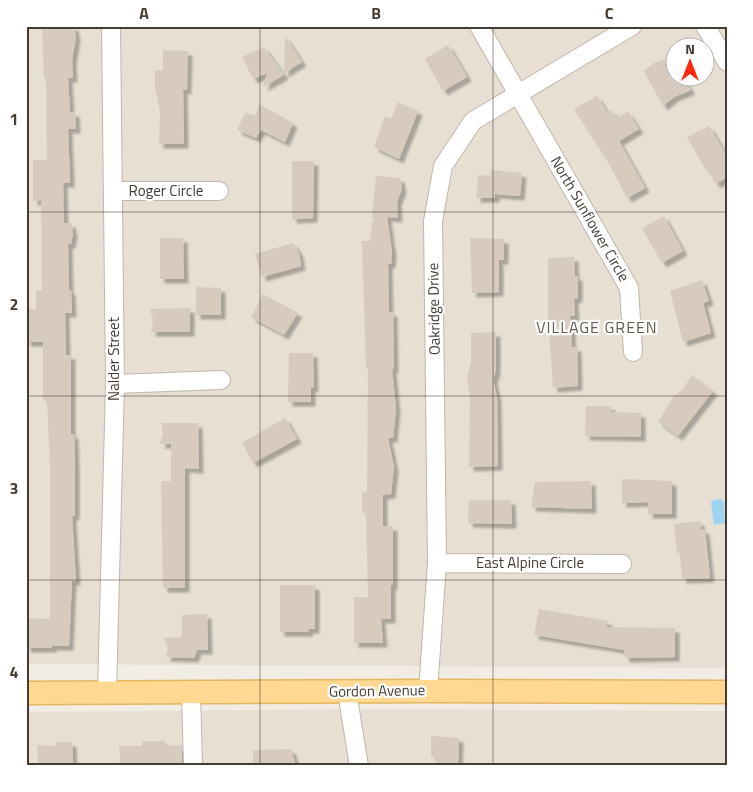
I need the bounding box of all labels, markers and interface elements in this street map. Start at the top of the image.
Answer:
text: A [139,1,149,25]
text: B [371,1,381,25]
text: C [605,1,614,25]
north arrow [666,38,716,88]
text: N [685,38,695,59]
text: 1 [10,107,18,131]
street label: North Sunflower Circle [545,152,636,286]
street label: Roger Circle [129,179,203,202]
street label: Oakridge Drive [421,263,446,355]
text: 2 [10,292,18,316]
district label: VILLAGE GREEN [536,315,658,339]
street label: Nalder Street [102,316,125,401]
text: 3 [10,476,18,500]
street label: East Alpine Circle [476,551,584,574]
text: 4 [10,660,19,684]
street label: Gordon Avenue [329,678,425,703]

